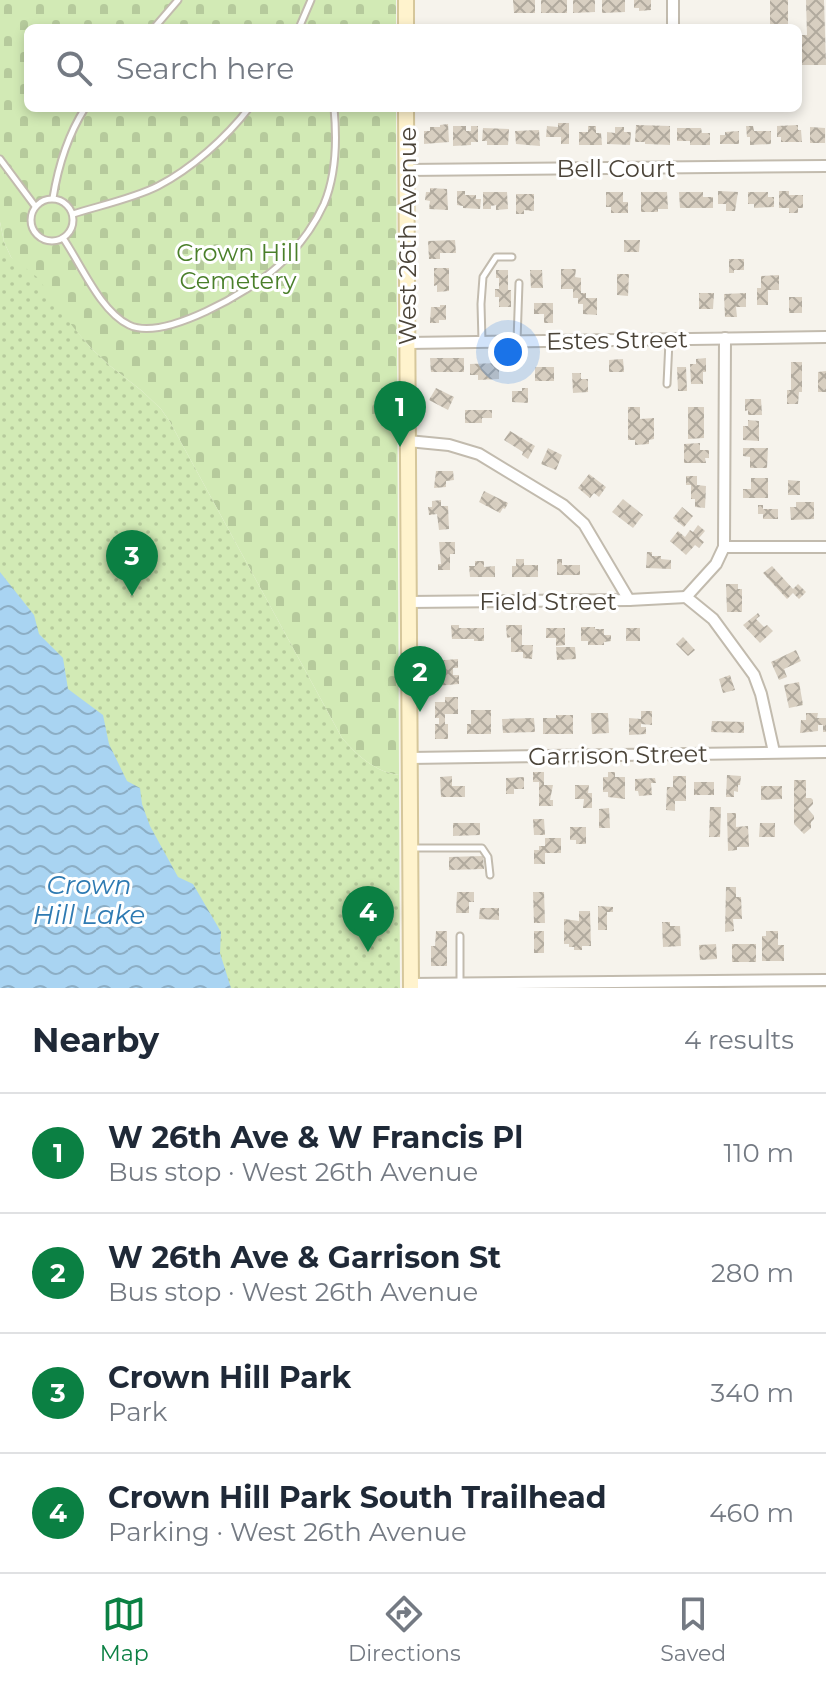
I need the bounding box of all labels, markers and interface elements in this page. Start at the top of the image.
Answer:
search box [24,24,802,112]
icon: search [52,46,96,90]
text: Search here [116,50,294,87]
street label: West 26th Avenue [393,127,422,345]
street label: Bell Court [556,154,676,183]
park label: Crown Hill Cemetery [176,238,300,295]
street label: Estes Street [546,324,688,356]
your location [488,332,528,372]
pin: 1 [374,381,426,447]
pin: 3 [106,530,158,596]
street label: Field Street [479,587,617,616]
pin: 2 [394,646,446,712]
street label: Garrison Street [528,739,708,771]
water label: Crown Hill Lake [33,869,145,931]
pin: 4 [342,886,394,952]
text: Nearby [32,1019,159,1061]
text: 4 results [684,1024,794,1056]
text: W 26th Ave & W Francis Pl [108,1119,523,1156]
text: 1 [53,1137,63,1169]
text: 110 m [724,1137,794,1169]
text: Bus stop · West 26th Avenue [108,1156,478,1188]
text: W 26th Ave & Garrison St [108,1239,501,1276]
text: 2 [50,1257,66,1289]
text: 280 m [711,1257,794,1289]
text: Bus stop · West 26th Avenue [108,1276,478,1308]
text: Crown Hill Park [108,1359,351,1396]
text: 3 [50,1377,66,1409]
text: 340 m [711,1377,794,1409]
text: Park [108,1396,167,1428]
text: Crown Hill Park South Trailhead [108,1479,607,1516]
text: 4 [49,1497,67,1529]
text: 460 m [709,1497,794,1529]
text: Parking · West 26th Avenue [108,1516,467,1548]
tab: Map [100,1592,149,1667]
tab: Directions [348,1592,461,1667]
tab: Saved [660,1592,726,1667]

